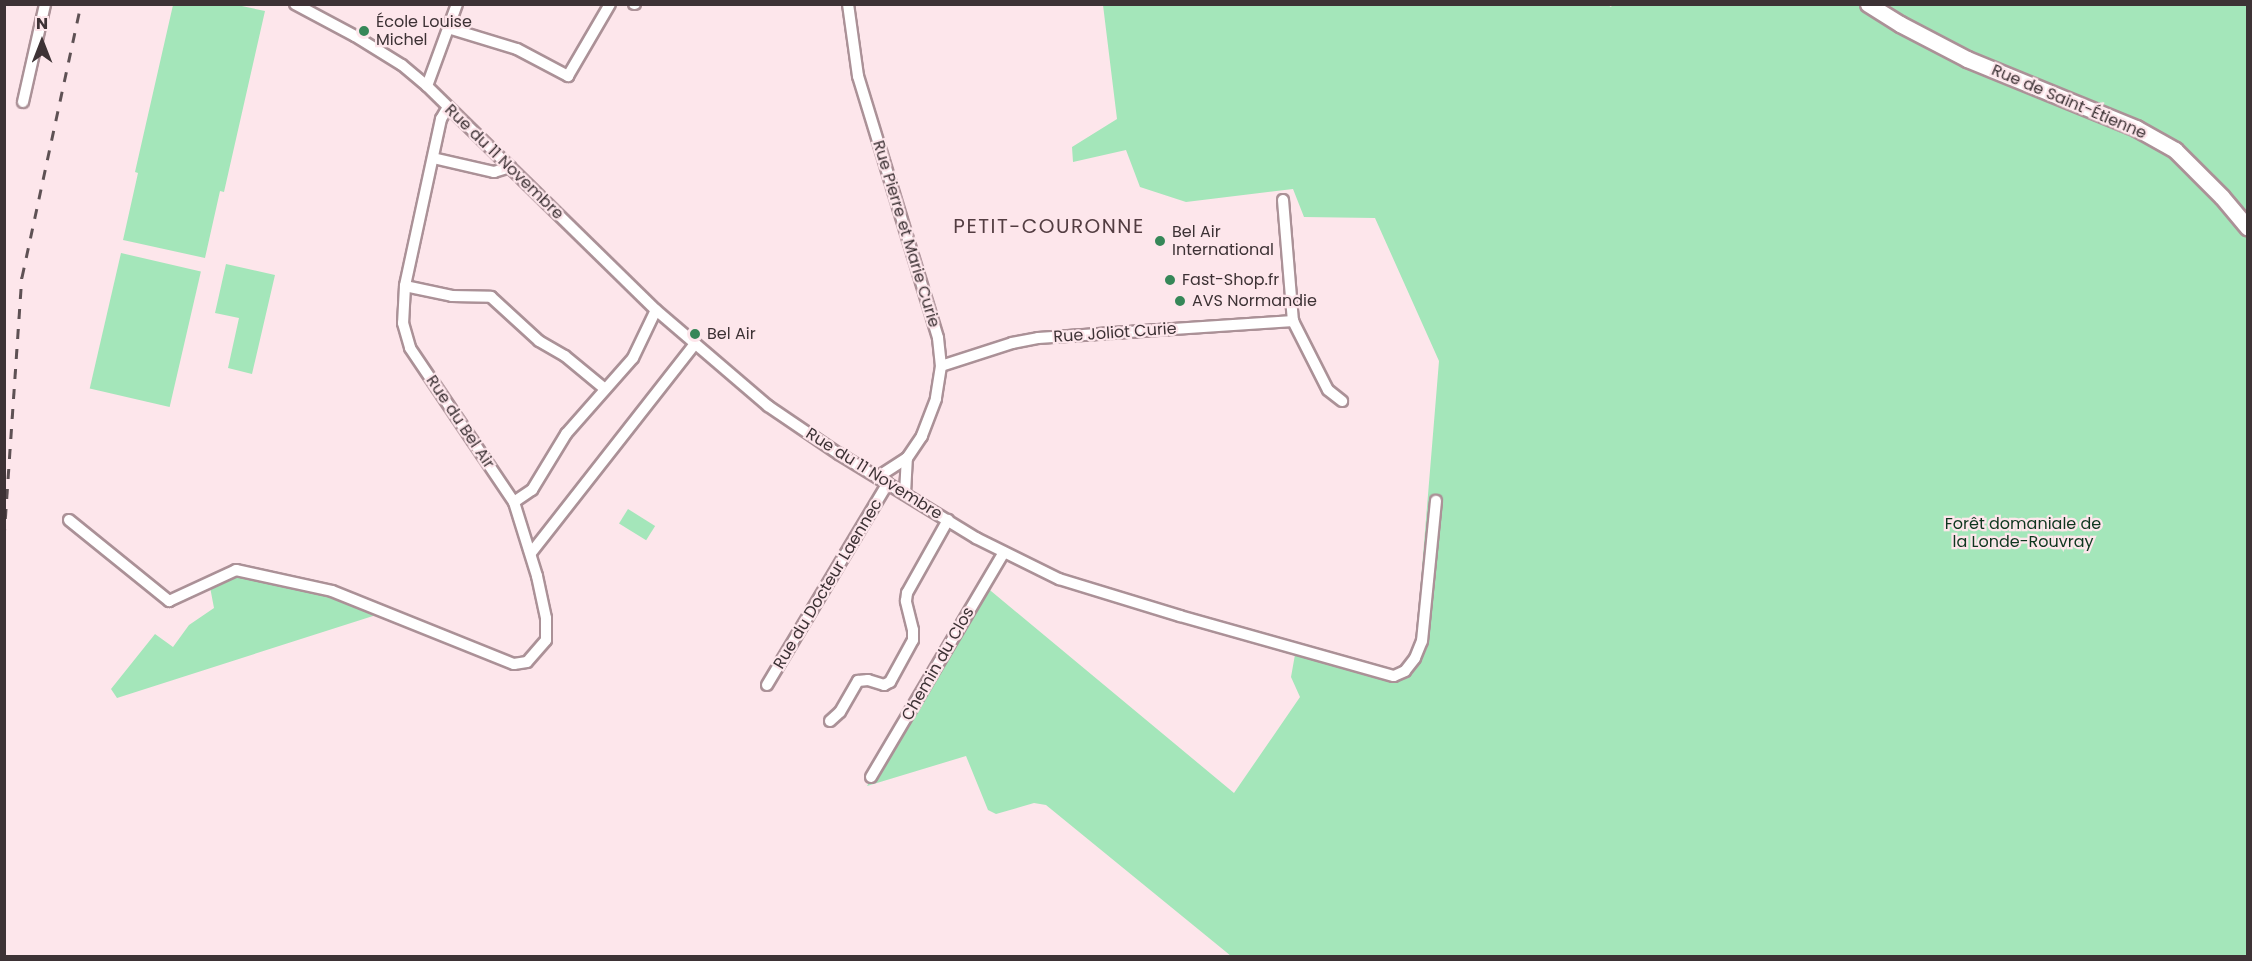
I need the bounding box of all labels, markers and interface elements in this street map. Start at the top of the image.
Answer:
north arrow [12,12,72,72]
text: N [36,12,48,35]
place label: École Louise Michel [376,12,472,50]
marker: École Louise Michel [357,24,371,38]
street label: Rue de Saint-Étienne [1989,61,2149,143]
street label: Rue du 11 Novembre [441,100,567,224]
street label: Rue Pierre et Marie Curie [868,138,944,330]
district label: PETIT-COURONNE [953,214,1145,238]
place label: Bel Air International [1172,222,1274,260]
marker: Bel Air International [1153,234,1167,248]
place label: Fast-Shop.fr [1182,270,1279,290]
marker: Fast-Shop.fr [1163,273,1177,287]
place label: AVS Normandie [1192,291,1317,311]
marker: AVS Normandie [1173,294,1187,308]
street label: Rue Joliot Curie [1053,319,1177,347]
place label: Bel Air [707,324,756,344]
marker: Bel Air [688,327,702,341]
street label: Rue du Bel Air [422,372,498,472]
street label: Rue du 11 Novembre [802,424,946,524]
street label: Rue du Docteur Laennec [770,496,886,672]
park label: Forêt domaniale de la Londe-Rouvray [1945,514,2101,552]
street label: Chemin du Clos [898,604,978,724]

